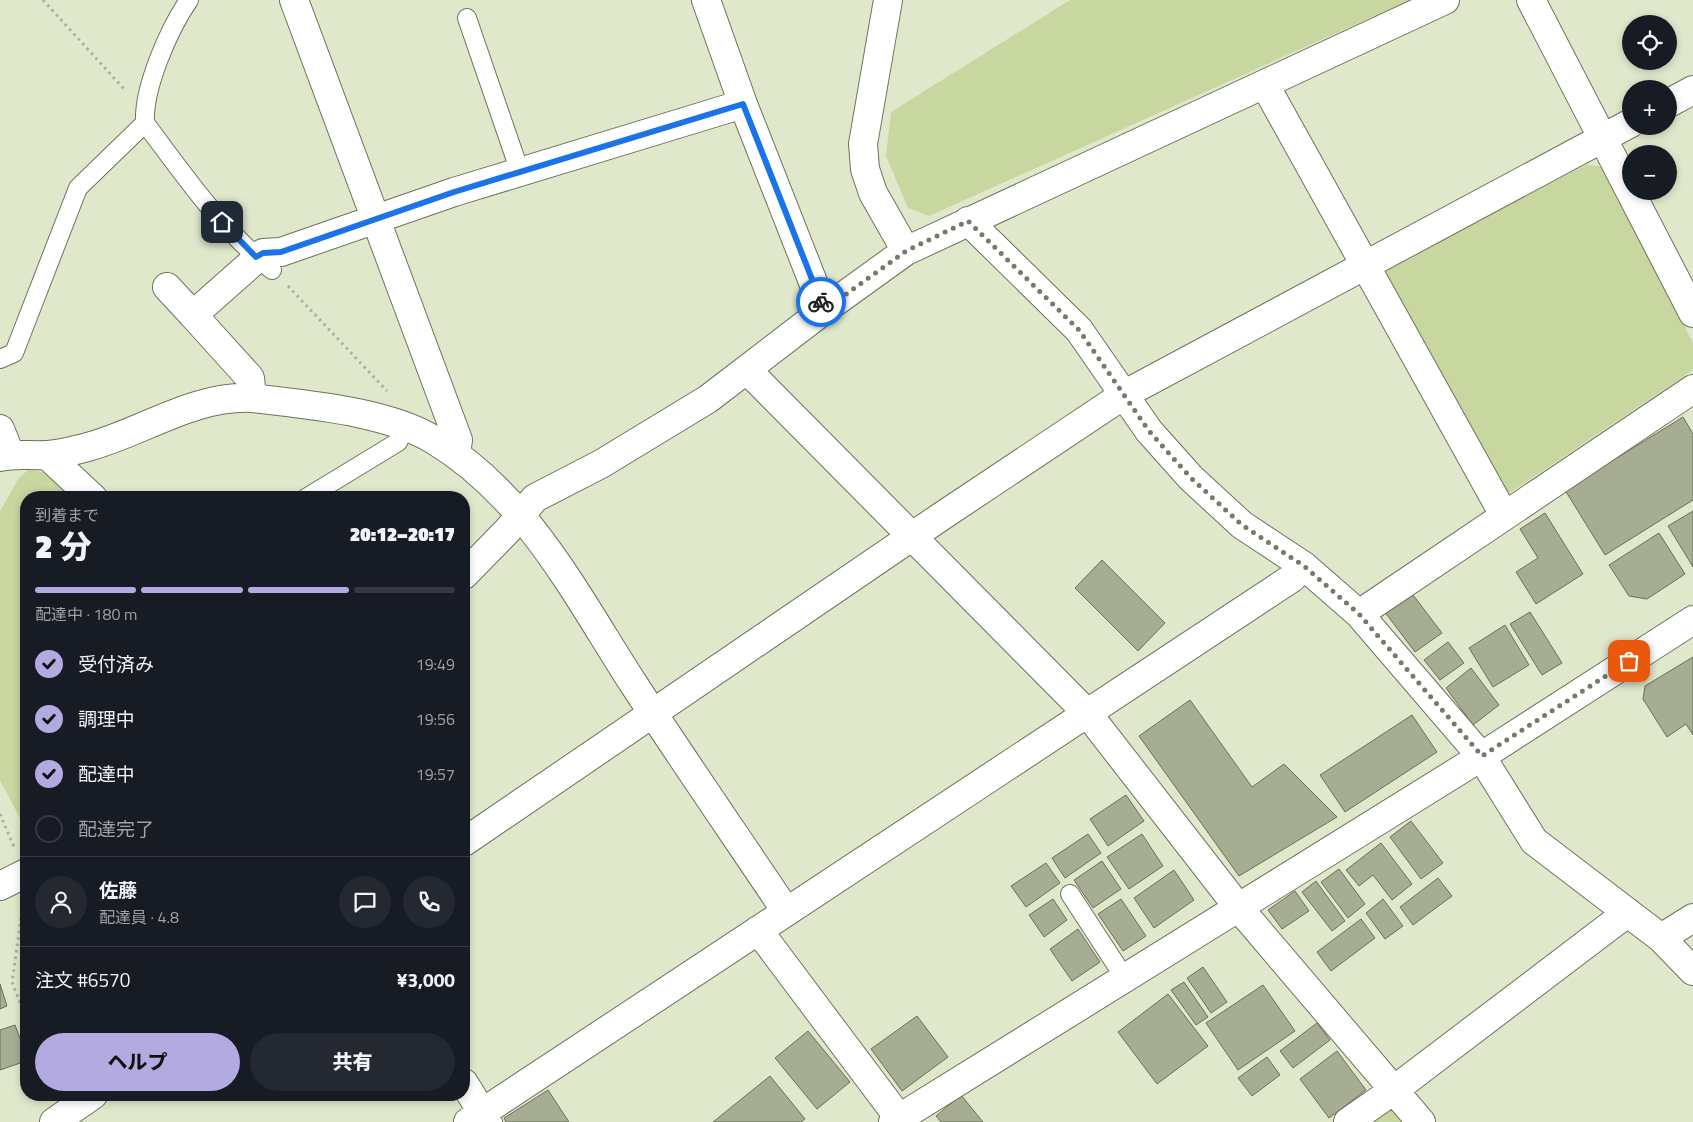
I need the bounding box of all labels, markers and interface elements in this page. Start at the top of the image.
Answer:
map controls [1622,15,1677,200]
button: locate [1622,15,1677,70]
button: + [1622,80,1677,135]
button: − [1622,145,1677,200]
pin [201,201,243,243]
icon: home [208,208,236,236]
courier [796,277,846,327]
icon: bike [807,288,835,316]
text: 到着まで [35,503,99,527]
text: 20:12–20:17 [350,519,455,548]
text: 2 分 [35,522,91,570]
text: 配達中 · 180 m [35,602,137,626]
pin [1608,640,1650,682]
icon: bag [1615,647,1643,675]
text: 受付済み [78,649,154,678]
icon: check [35,650,63,678]
text: 19:49 [416,652,455,676]
text: 調理中 [78,704,135,733]
icon: check [35,705,63,733]
text: 19:56 [416,707,455,731]
text: 配達中 [78,759,135,788]
icon: check [35,760,63,788]
text: 19:57 [416,762,455,786]
text: 配達完了 [78,814,154,843]
text: 佐藤 [99,875,137,904]
button: person [35,876,87,928]
button: chat [339,876,391,928]
button: phone [403,876,455,928]
text: 配達員 · 4.8 [99,905,179,929]
text: 注文 #6570 [35,965,130,994]
text: ¥3,000 [397,965,455,994]
button: ヘルプ [35,1033,240,1091]
button: 共有 [250,1033,455,1091]

